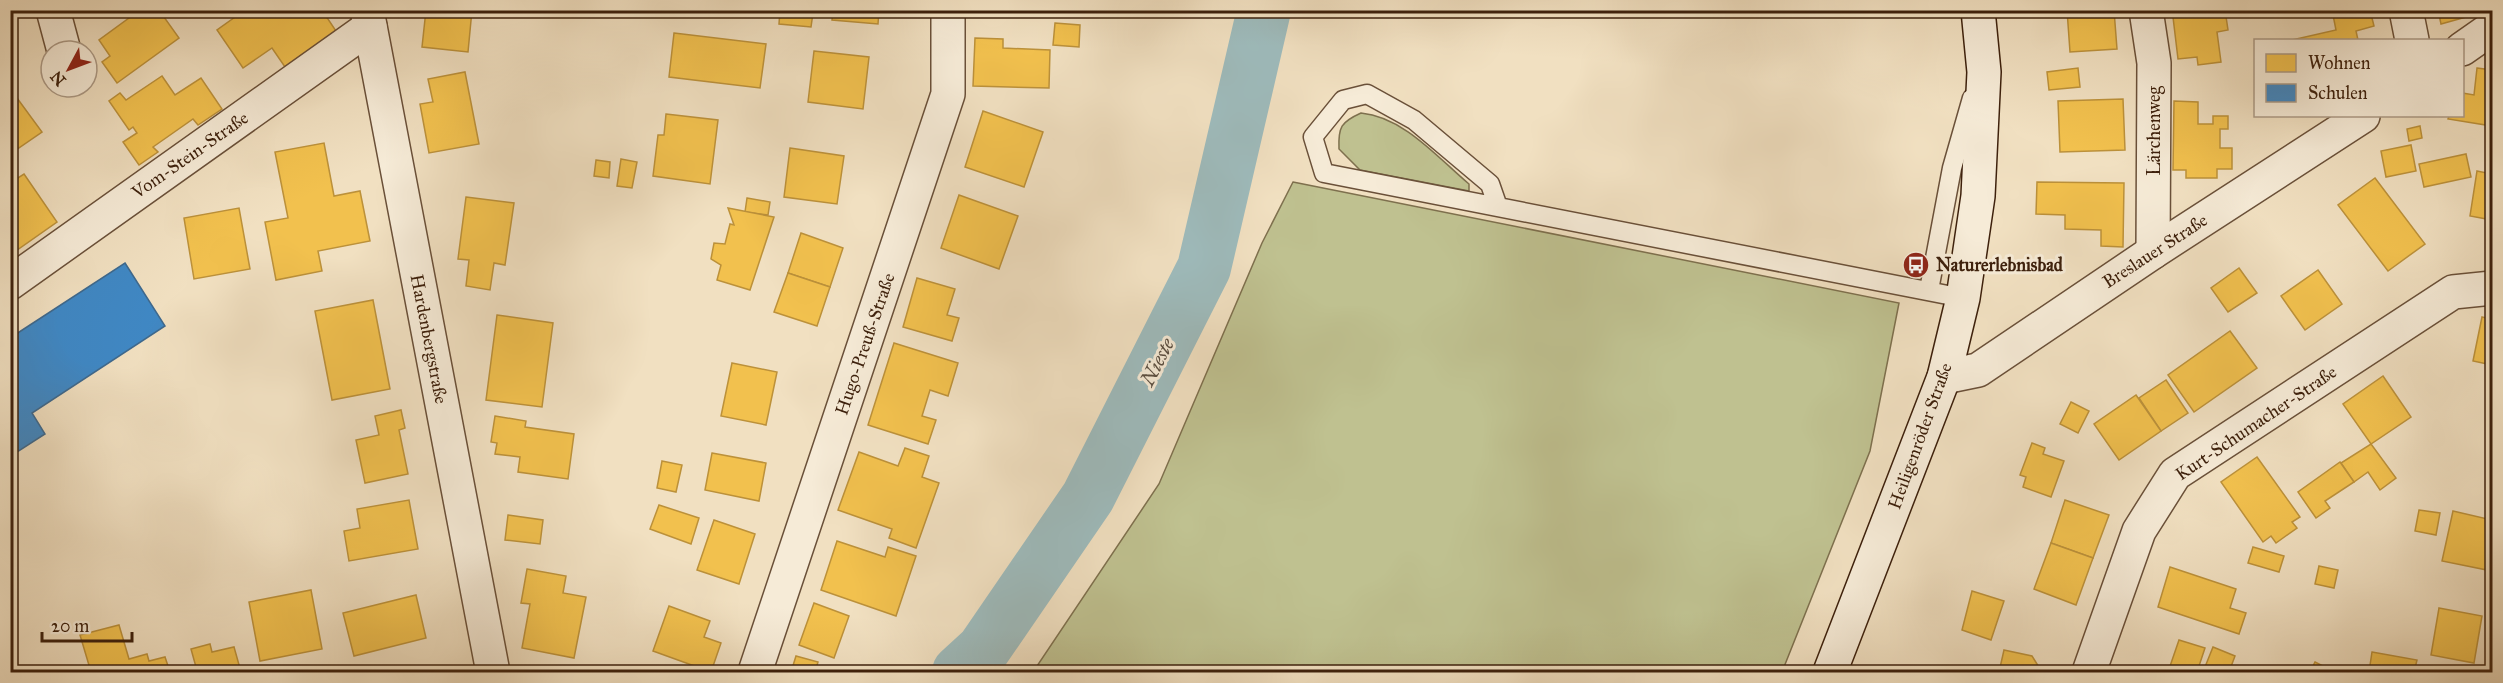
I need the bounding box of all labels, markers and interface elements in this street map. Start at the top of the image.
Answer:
north arrow [39,39,99,99]
legend [2254,39,2464,117]
text: Wohnen [2308,52,2371,74]
text: N [46,67,70,90]
text: Schulen [2308,82,2368,104]
street label: Lärchenweg [2143,86,2166,176]
street label: Vom-Stein-Straße [127,107,252,204]
street label: Breslauer Straße [2098,209,2212,293]
bus stop icon: Naturerlebnisbad [1901,250,1931,280]
place label: Naturerlebnisbad [1936,254,2064,276]
street label: Hugo-Preuß-Straße [830,270,901,418]
street label: Hardenbergstraße [405,272,452,406]
water label: Nieste [1134,334,1179,391]
street label: Heiligenröder Straße [1883,360,1958,513]
street label: Kurt-Schumacher-Straße [2171,361,2341,485]
scale bar [42,605,132,643]
text: 20 m [51,615,89,637]

